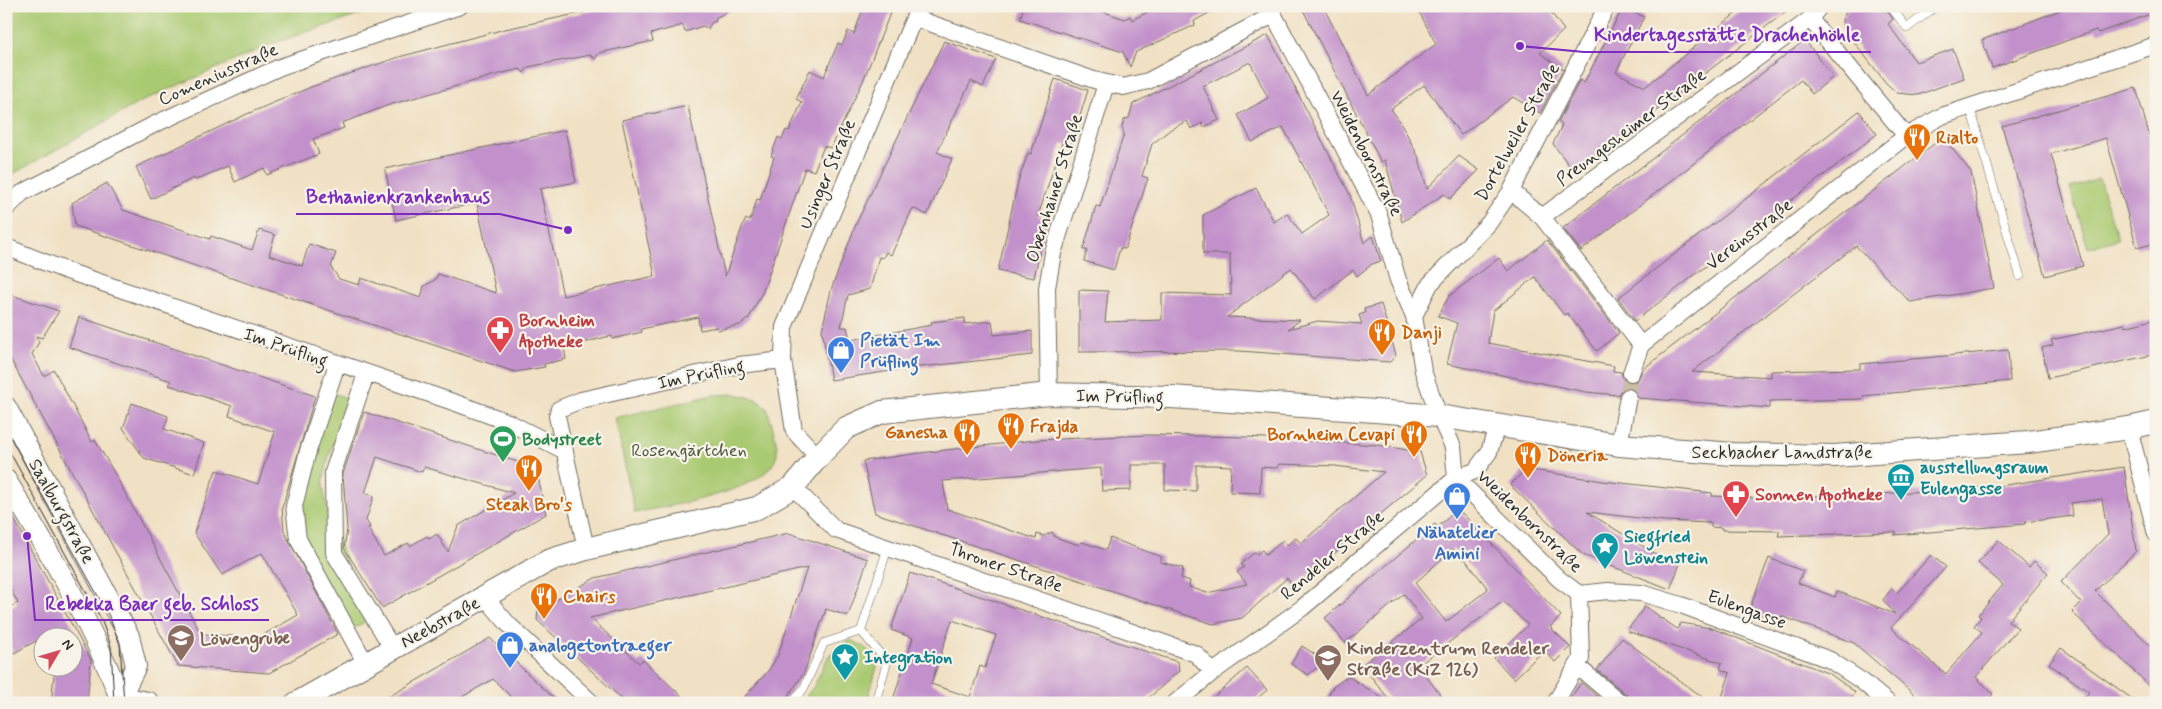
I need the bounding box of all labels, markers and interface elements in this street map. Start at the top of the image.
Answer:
callout: Kindertagesstätte Drachenhöhle [1584,18,1871,52]
text: Kindertagesstätte Drachenhöhle [1594,23,1861,51]
street label: Comeniusstraße [155,38,282,112]
street label: Dortelweiler Straße [1470,59,1566,206]
street label: Preungesheimer Straße [1552,63,1712,192]
street label: Weidenbornstraße [1324,86,1408,221]
street label: Obernhainer Straße [1021,111,1089,266]
street label: Usinger Straße [794,116,863,234]
restaurant icon: Rialto [1902,122,1932,161]
place label: Rialto [1936,126,1978,150]
callout: Bethanienkrankenhaus [296,180,500,214]
text: Bethanienkrankenhaus [306,185,491,210]
street label: Vereinsstraße [1701,193,1798,276]
place label: Bornheim Apotheke [519,309,595,355]
pharmacy icon: Bornheim Apotheke [485,315,515,354]
restaurant icon: Danji [1367,317,1397,356]
place label: Danji [1401,321,1442,345]
street label: Im Prüfling [240,322,331,375]
place label: Pietät Im Prüfling [860,329,940,376]
shop icon: Pietät Im Prüfling [826,335,856,374]
street label: Im Prüfling [656,354,747,398]
street label: Im Prüfling [1076,384,1164,412]
restaurant icon: Frajda [996,411,1026,450]
place label: Frajda [1030,415,1079,439]
restaurant icon: Ganesha [952,417,982,456]
restaurant icon: Bornheim Cevapi [1399,419,1429,458]
place label: Ganesha [885,421,948,445]
place label: Bornheim Cevapi [1267,423,1395,447]
sports icon: Bodystreet [488,424,518,463]
place label: Bodystreet [522,428,602,452]
park label: Rosengärtchen [631,439,747,463]
restaurant icon: Döneria [1513,440,1543,479]
street label: Seckbacher Landstraße [1691,441,1873,465]
place label: Döneria [1547,444,1609,468]
restaurant icon: Steak Bro's [514,453,544,492]
street label: Saalburgstraße [21,455,100,569]
place label: ausstellungsraum Eulengasse [1920,456,2049,503]
museum icon: ausstellungsraum Eulengasse [1886,462,1916,501]
street label: Weidenbornstraße [1471,465,1587,578]
pharmacy icon: Sonnen Apotheke [1721,479,1751,518]
shop icon: Nähatelier Amini [1442,481,1472,520]
place label: Sonnen Apotheke [1755,483,1883,508]
place label: Steak Bro's [486,493,572,517]
street label: Rendeler Straße [1276,505,1390,606]
place label: Nähatelier Amini [1417,521,1498,566]
place label: Siegfried Löwenstein [1624,525,1708,570]
place icon: Siegfried Löwenstein [1590,531,1620,570]
street label: Throner Straße [945,537,1066,599]
restaurant icon: Chairs [529,581,559,620]
place label: Chairs [563,585,615,609]
street label: Eulengasse [1704,585,1789,636]
callout: Rebekka Baer geb. Schloss [35,586,269,620]
street label: Neebstraße [397,591,485,654]
text: Rebekka Baer geb. Schloss [45,592,259,620]
school or university icon: Löwengrube [166,623,196,662]
north arrow [32,626,82,676]
place label: Löwengrube [200,627,290,653]
shop icon: analogetontraeger [495,630,525,669]
place label: analogetontraeger [529,634,672,660]
text: N [57,635,77,654]
place label: Kinderzentrum Rendeler Straße (KiZ 126) [1347,637,1549,682]
place icon: Integration [830,642,860,681]
school or university icon: Kinderzentrum Rendeler Straße (KiZ 126) [1313,643,1343,682]
place label: Integration [864,646,952,672]

